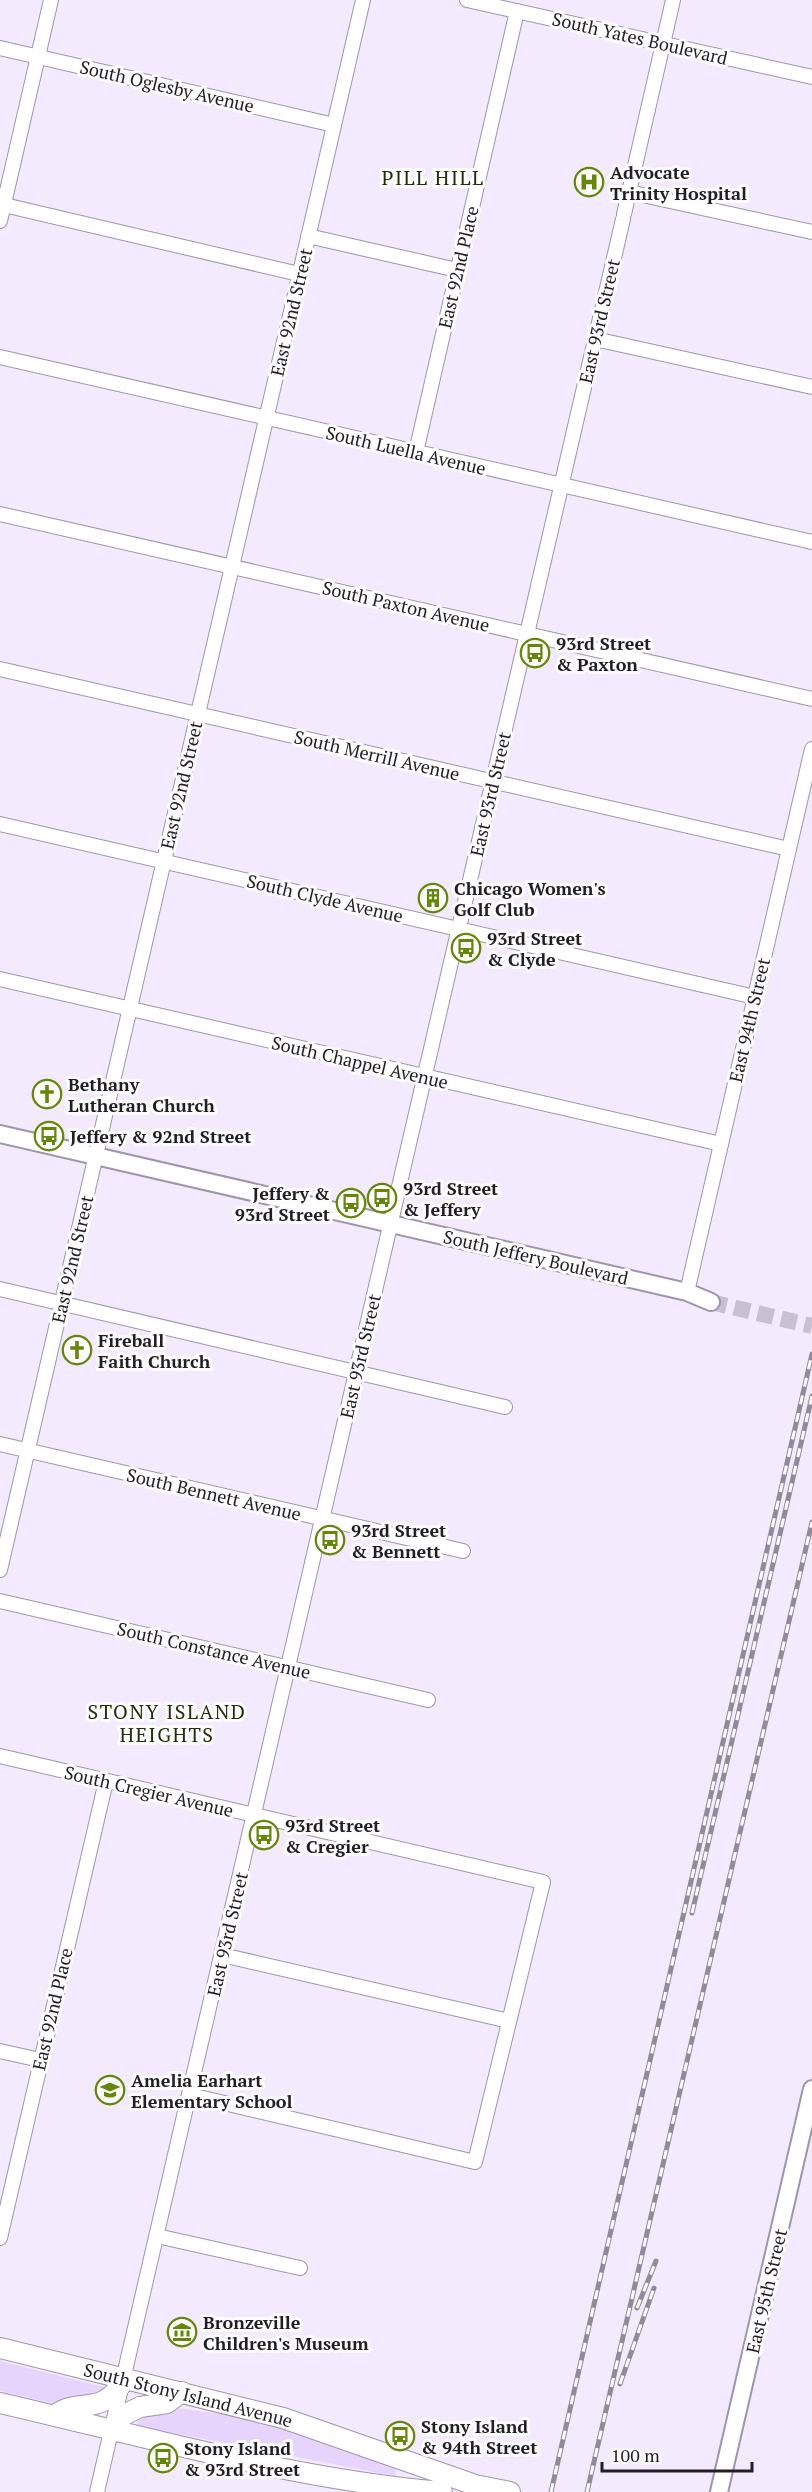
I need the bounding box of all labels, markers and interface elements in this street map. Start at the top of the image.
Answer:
street label: South Yates Boulevard [550,6,730,70]
street label: South Oglesby Avenue [78,54,256,118]
place label: Advocate Trinity Hospital [610,160,747,205]
district label: PILL HILL [382,164,484,191]
hospital icon: Advocate Trinity Hospital [573,166,605,198]
street label: East 92nd Place [432,203,484,331]
street label: East 92nd Street [265,245,317,378]
street label: East 93rd Street [573,256,625,386]
street label: South Luella Avenue [324,420,488,480]
street label: South Paxton Avenue [320,575,492,637]
place label: 93rd Street & Paxton [556,631,651,676]
bus stop icon: 93rd Street & Paxton [519,637,551,669]
street label: East 92nd Street [155,718,207,851]
street label: South Merrill Avenue [292,724,462,786]
street label: East 93rd Street [464,729,516,859]
street label: South Clyde Avenue [245,868,405,928]
place label: Chicago Women's Golf Club [454,876,606,921]
building icon: Chicago Women's Golf Club [417,882,449,914]
place label: 93rd Street & Clyde [487,926,582,971]
bus stop icon: 93rd Street & Clyde [450,932,482,964]
street label: East 94th Street [723,955,775,1085]
street label: South Chappel Avenue [269,1030,451,1094]
place label: Bethany Lutheran Church [68,1072,215,1117]
church icon: Bethany Lutheran Church [31,1078,63,1110]
bus stop icon: Jeffery & 92nd Street [33,1120,65,1152]
place label: Jeffery & 92nd Street [70,1124,251,1148]
place label: 93rd Street & Jeffery [403,1176,498,1221]
place label: Jeffery & 93rd Street [235,1181,330,1226]
bus stop icon: 93rd Street & Jeffery [366,1182,398,1214]
bus stop icon: Jeffery & 93rd Street [335,1187,367,1219]
street label: East 92nd Street [46,1192,98,1325]
street label: South Jeffery Boulevard [441,1224,631,1290]
street label: East 93rd Street [334,1291,386,1421]
place label: Fireball Faith Church [98,1328,211,1373]
church icon: Fireball Faith Church [61,1334,93,1366]
street label: South Bennett Avenue [124,1462,304,1526]
place label: 93rd Street & Bennett [351,1518,446,1563]
bus stop icon: 93rd Street & Bennett [314,1524,346,1556]
street label: South Constance Avenue [115,1616,313,1684]
district label: STONY ISLAND HEIGHTS [88,1698,247,1748]
street label: South Cregier Avenue [62,1760,236,1822]
place label: 93rd Street & Cregier [285,1813,380,1858]
bus stop icon: 93rd Street & Cregier [248,1819,280,1851]
street label: East 93rd Street [201,1869,253,1999]
street label: East 92nd Place [26,1945,78,2073]
place label: Amelia Earhart Elementary School [131,2068,293,2113]
school or university icon: Amelia Earhart Elementary School [94,2074,126,2106]
street label: East 95th Street [740,2226,792,2356]
place label: Bronzeville Children's Museum [203,2310,369,2355]
museum icon: Bronzeville Children's Museum [166,2316,198,2348]
street label: South Stony Island Avenue [81,2357,296,2433]
place label: Stony Island & 94th Street [421,2414,537,2459]
bus stop icon: Stony Island & 94th Street [384,2420,416,2452]
scale bar [602,2435,752,2473]
place label: Stony Island & 93rd Street [184,2436,300,2481]
bus stop icon: Stony Island & 93rd Street [147,2442,179,2474]
text: 100 m [611,2443,660,2467]

